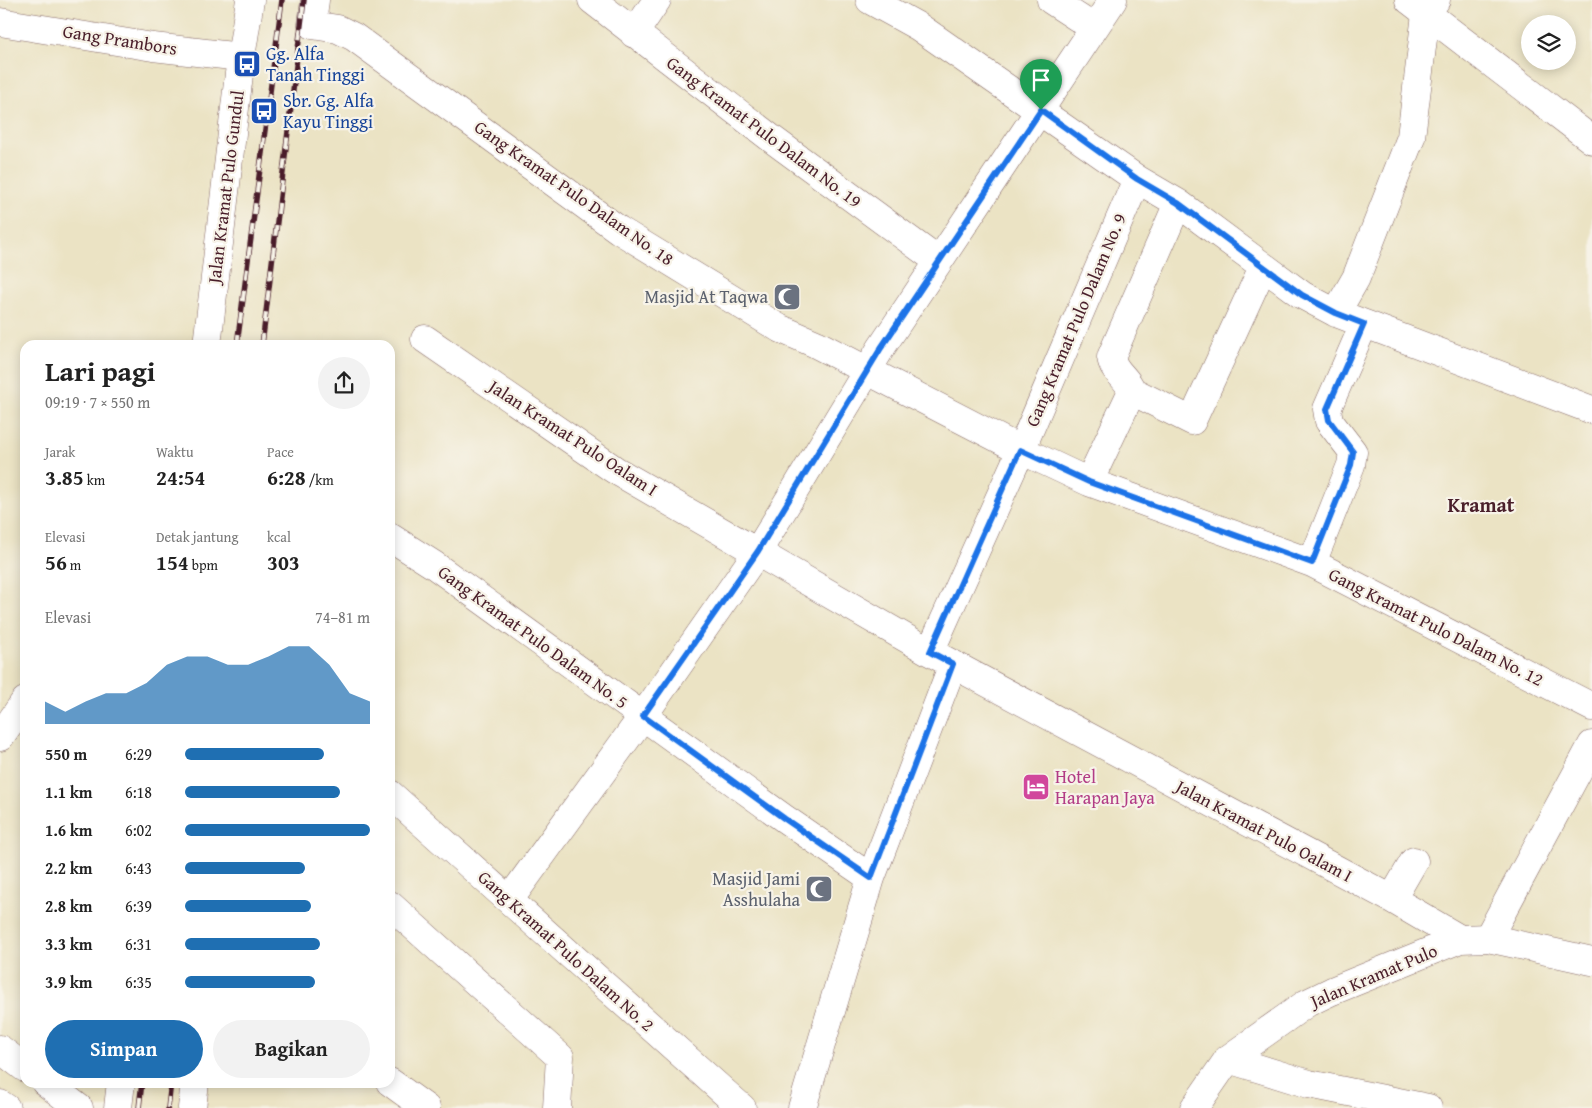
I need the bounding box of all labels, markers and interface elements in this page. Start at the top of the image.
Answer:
map controls [1521,15,1576,70]
button: layers [1521,15,1576,70]
street label: Gang Prambors [61,17,179,62]
place label: Gg. Alfa Tanah Tinggi [266,40,365,88]
bus stop icon: Gg. Alfa Tanah Tinggi [232,49,262,79]
street label: Gang Kramat Pulo Dalam No. 19 [661,49,867,214]
pin [1020,59,1062,110]
icon: arrive [1027,66,1055,94]
place label: Sbr. Gg. Alfa Kayu Tinggi [283,87,374,135]
street label: Jalan Kramat Pulo Gundul [200,89,251,287]
bus stop icon: Sbr. Gg. Alfa Kayu Tinggi [249,96,279,126]
street label: Gang Kramat Pulo Dalam No. 18 [469,113,680,272]
street label: Gang Kramat Pulo Dalam No. 9 [1018,209,1133,431]
mosque icon: Masjid At Taqwa [772,282,802,312]
place label: Masjid At Taqwa [645,283,768,310]
text: Lari pagi [45,350,155,391]
button: share [318,357,370,409]
street label: Jalan Kramat Pulo Oalam I [482,372,663,502]
text: 09:19 · 7 × 550 m [45,390,150,414]
text: Jarak [45,442,75,462]
text: Waktu [156,442,194,462]
text: Pace [267,442,294,462]
text: 3.85 [45,462,84,493]
text: 24:54 [156,462,205,493]
text: 6:28 [267,462,306,493]
text: km [84,470,105,490]
text: /km [306,470,334,490]
district label: Kramat [1448,490,1515,519]
text: Elevasi [45,527,85,547]
text: Detak jantung [156,527,238,547]
text: kcal [267,527,291,547]
text: 56 [45,547,67,578]
text: 154 [156,547,189,578]
text: 303 [267,547,300,578]
text: m [67,555,81,575]
text: bpm [189,555,218,575]
street label: Gang Kramat Pulo Dalam No. 5 [433,558,634,715]
street label: Gang Kramat Pulo Dalam No. 12 [1324,561,1548,693]
text: Elevasi [45,605,91,629]
text: 74–81 m [315,605,370,629]
text: 550 m [45,742,87,766]
text: 6:29 [125,742,152,766]
place label: Hotel Harapan Jaya [1055,763,1155,811]
hotel icon: Hotel Harapan Jaya [1021,772,1051,802]
street label: Jalan Kramat Pulo Oalam I [1169,772,1357,889]
text: 1.1 km [45,780,92,804]
text: 6:18 [125,780,152,804]
text: 1.6 km [45,818,92,842]
text: 6:02 [125,818,152,842]
text: 2.2 km [45,856,92,880]
text: 6:43 [125,856,152,880]
street label: Gang Kramat Pulo Dalam No. 2 [472,864,661,1037]
place label: Masjid Jami Asshulaha [712,865,800,913]
mosque icon: Masjid Jami Asshulaha [804,874,834,904]
text: 2.8 km [45,894,92,918]
text: 6:39 [125,894,152,918]
text: 3.3 km [45,932,92,956]
text: 6:31 [125,932,152,956]
street label: Jalan Kramat Pulo [1304,937,1441,1015]
text: 3.9 km [45,970,92,994]
text: 6:35 [125,970,152,994]
button: Simpan [45,1020,203,1078]
button: Bagikan [213,1020,370,1078]

